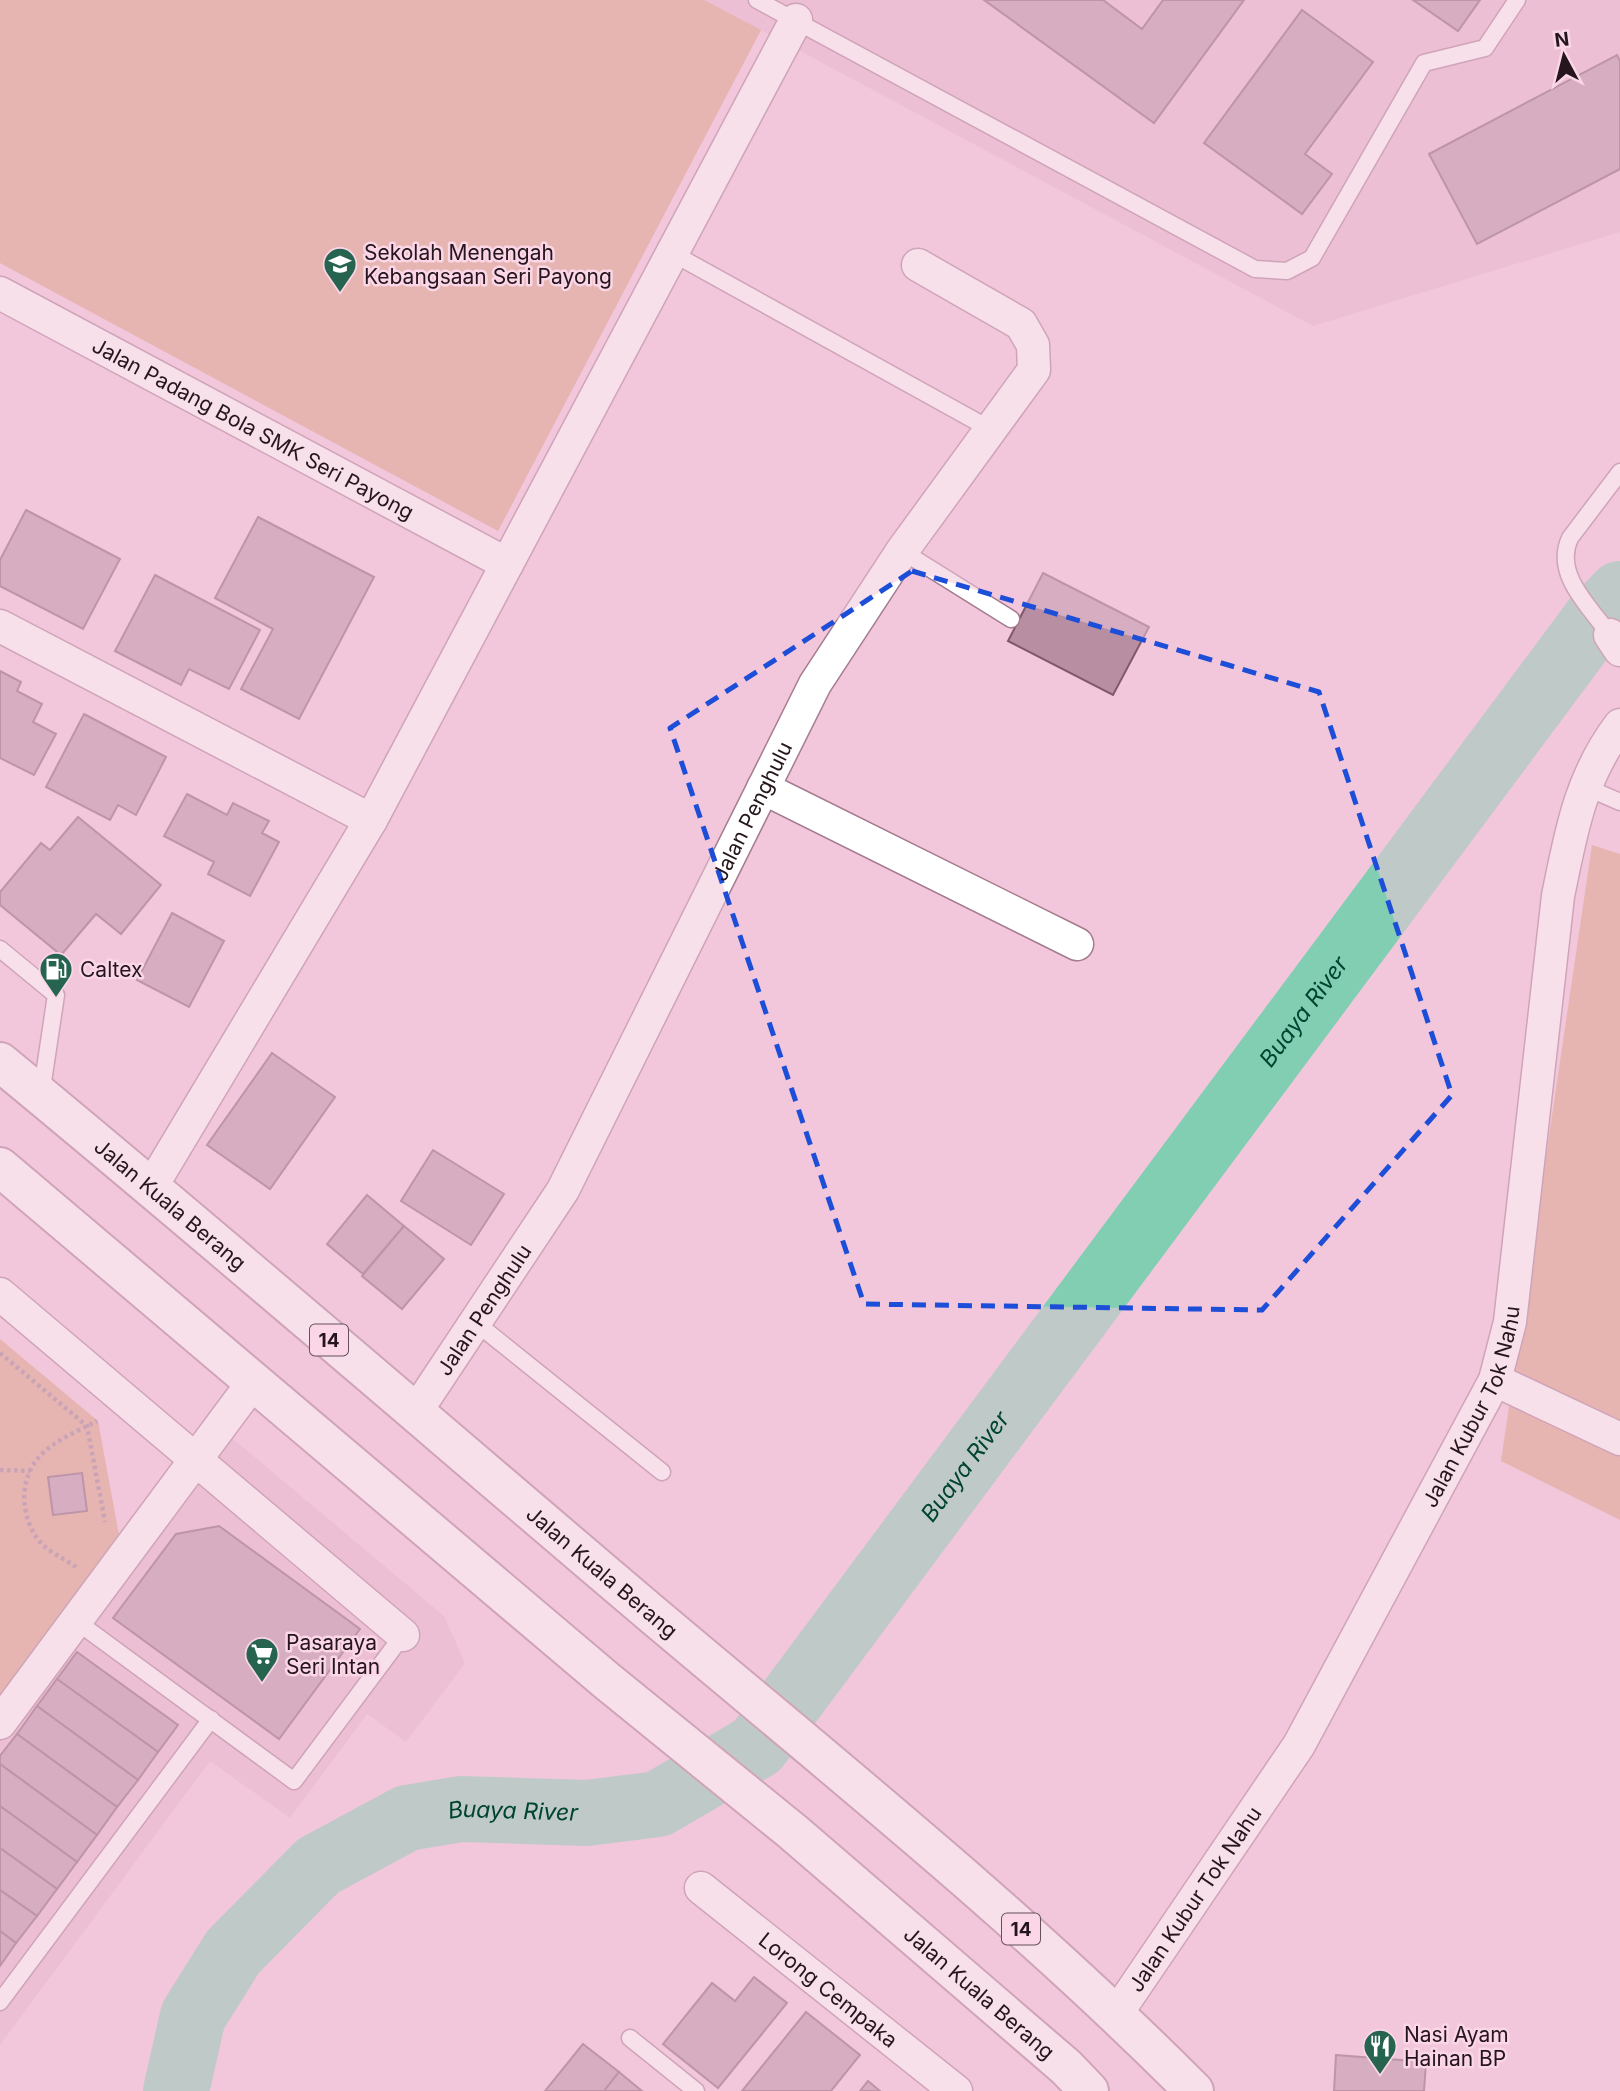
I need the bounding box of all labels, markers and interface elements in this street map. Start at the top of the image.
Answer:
north arrow [1529,21,1599,91]
text: N [1553,27,1571,52]
place label: Sekolah Menengah Kebangsaan Seri Payong [364,240,612,289]
school or university icon: Sekolah Menengah Kebangsaan Seri Payong [321,245,359,294]
street label: Jalan Padang Bola SMK Seri Payong [88,332,418,524]
street label: Jalan Penghulu [707,737,797,885]
fuel station icon: Caltex [37,950,75,999]
water label: Buaya River [1253,950,1355,1072]
place label: Caltex [80,957,142,982]
street label: Jalan Kuala Berang [90,1133,251,1275]
street label: Jalan Penghulu [431,1239,536,1380]
street label: Jalan Kubur Tok Nahu [1417,1305,1524,1511]
road number: 14 [310,1324,348,1356]
water label: Buaya River [915,1405,1016,1527]
street label: Jalan Kuala Berang [522,1501,683,1643]
place label: Pasaraya Seri Intan [286,1630,380,1679]
supermarket icon: Pasaraya Seri Intan [243,1635,281,1684]
water label: Buaya River [446,1795,580,1827]
street label: Jalan Kubur Tok Nahu [1123,1801,1266,1996]
road number: 14 [1002,1913,1040,1944]
street label: Jalan Kuala Berang [899,1921,1060,2064]
street label: Lorong Cempaka [754,1927,903,2052]
place label: Nasi Ayam Hainan BP [1404,2022,1509,2071]
restaurant icon: Nasi Ayam Hainan BP [1361,2027,1399,2076]

